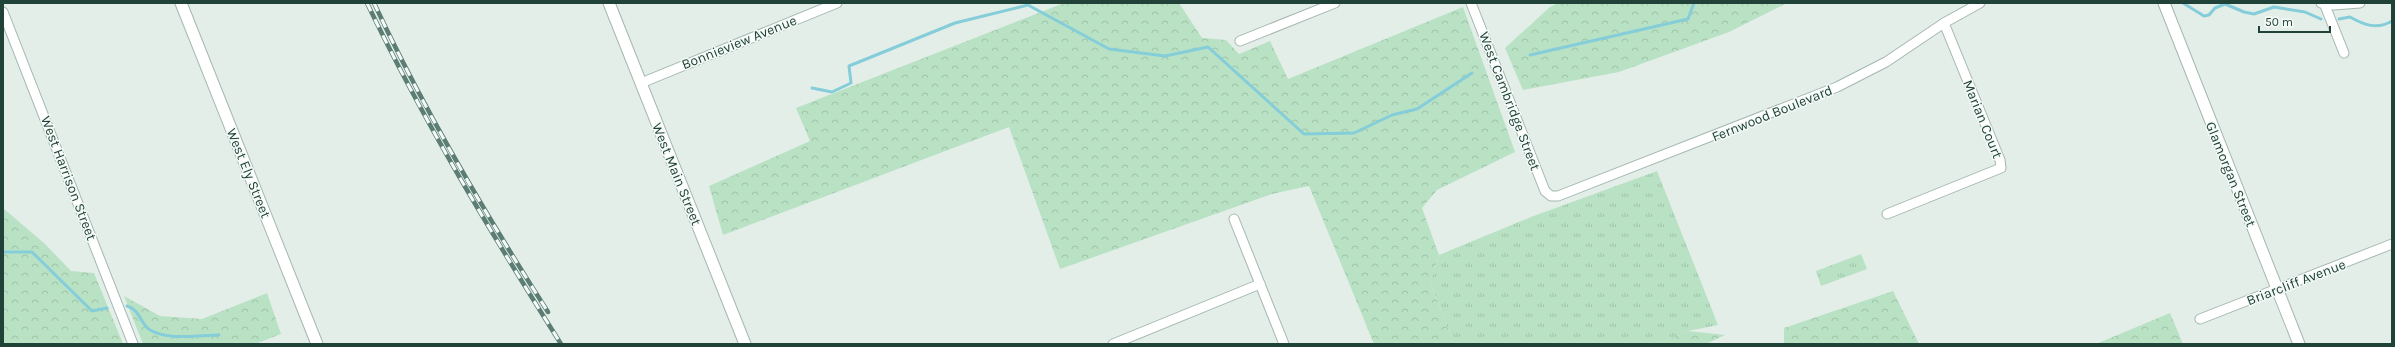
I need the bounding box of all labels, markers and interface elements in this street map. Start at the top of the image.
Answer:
scale bar [2259,8,2330,34]
street label: Bonnieview Avenue [679,12,799,73]
text: 50 m [2265,15,2293,29]
street label: West Cambridge Street [1475,29,1544,173]
street label: Marian Court [1959,77,2006,161]
street label: Fernwood Boulevard [1709,81,1835,145]
street label: West Harrison Street [37,114,100,243]
street label: Glamorgan Street [2202,119,2259,229]
street label: West Main Street [648,120,705,228]
street label: West Ely Street [223,126,274,221]
street label: Briarcliff Avenue [2244,256,2348,309]

